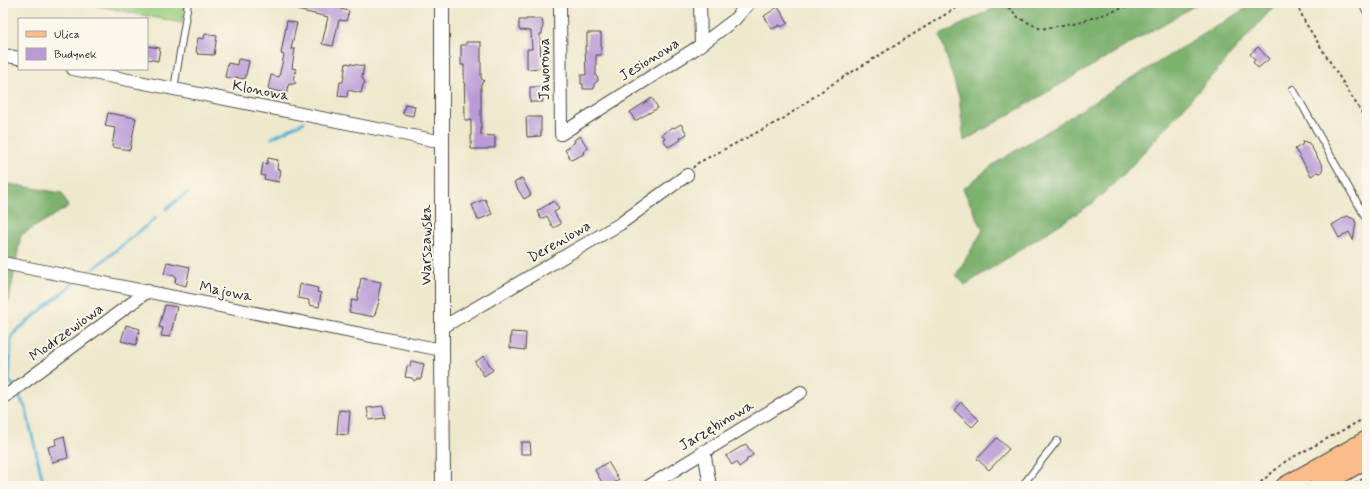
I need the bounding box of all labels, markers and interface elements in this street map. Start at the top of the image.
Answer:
legend [18,18,148,70]
text: Ulica [54,27,80,43]
street label: Jesionowa [616,33,683,86]
street label: Jaworowa [535,38,555,100]
text: Budynek [54,47,97,63]
street label: Klonowa [231,76,292,106]
street label: Warszawska [417,204,437,285]
street label: Dereniowa [525,216,594,268]
street label: Majowa [198,277,255,307]
street label: Modrzewiowa [25,299,108,366]
street label: Jarzębinowa [676,395,758,456]

